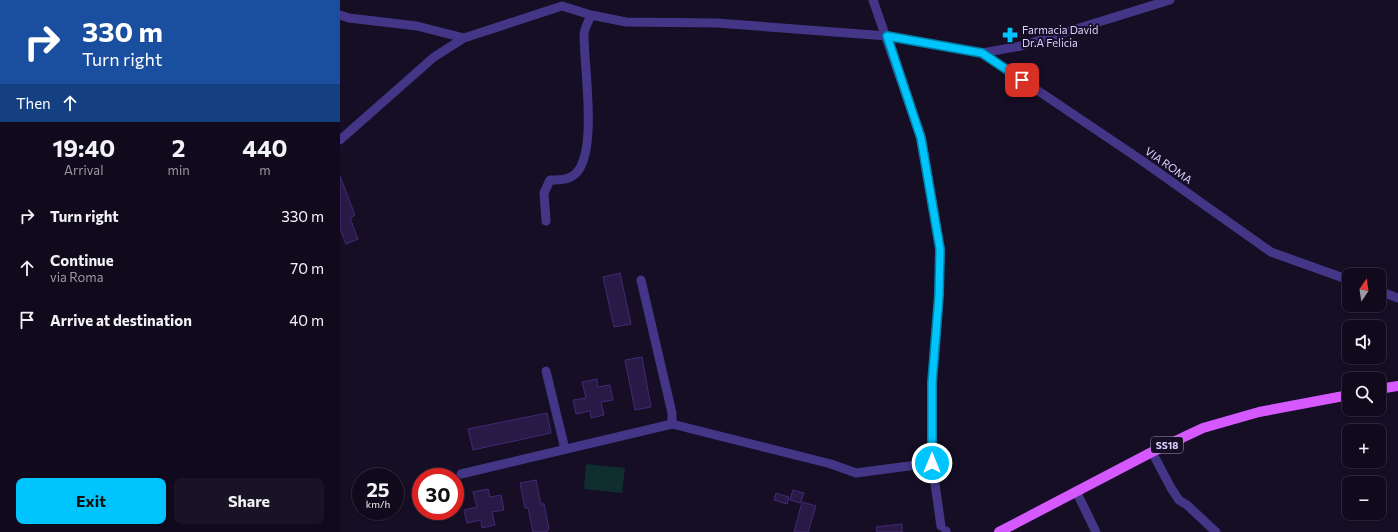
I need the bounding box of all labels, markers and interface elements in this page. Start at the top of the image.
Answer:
text: 330 m [82,14,163,48]
icon: right [16,16,68,68]
place label: Farmacia David Dr.A Felicia [1022,23,1098,49]
pharmacy icon: Farmacia David Dr.A Felicia [1001,26,1019,44]
text: Turn right [82,48,162,70]
pin [1005,63,1039,97]
icon: arrive [1011,69,1033,91]
icon: ahead [59,92,81,114]
text: Then [16,94,51,112]
text: 19:40 [52,133,115,162]
text: 2 [172,133,185,162]
text: 440 [242,133,288,162]
street label: VIA ROMA [1143,144,1195,186]
text: Arrival [64,162,103,178]
text: min [168,162,190,178]
text: m [259,162,271,178]
icon: right [16,205,38,227]
text: Turn right [50,207,119,225]
text: 330 m [281,207,324,225]
text: Continue [50,251,114,269]
icon: ahead [16,257,38,279]
text: 70 m [290,259,324,277]
north arrow [1342,268,1386,312]
map controls [1342,268,1386,520]
text: via Roma [50,269,104,285]
icon: arrive [16,309,38,331]
text: Arrive at destination [50,311,192,329]
text: 40 m [289,311,324,329]
button: sound [1342,320,1386,364]
button: search [1342,372,1386,416]
button: + [1342,424,1386,468]
road number: SS18 [1151,437,1183,453]
position arrow [911,442,953,484]
speed limit sign: 30 [412,468,464,520]
button: − [1342,476,1386,520]
text: 25 [366,477,390,501]
button: Exit [16,478,166,524]
button: Share [174,478,324,524]
text: km/h [366,498,390,510]

